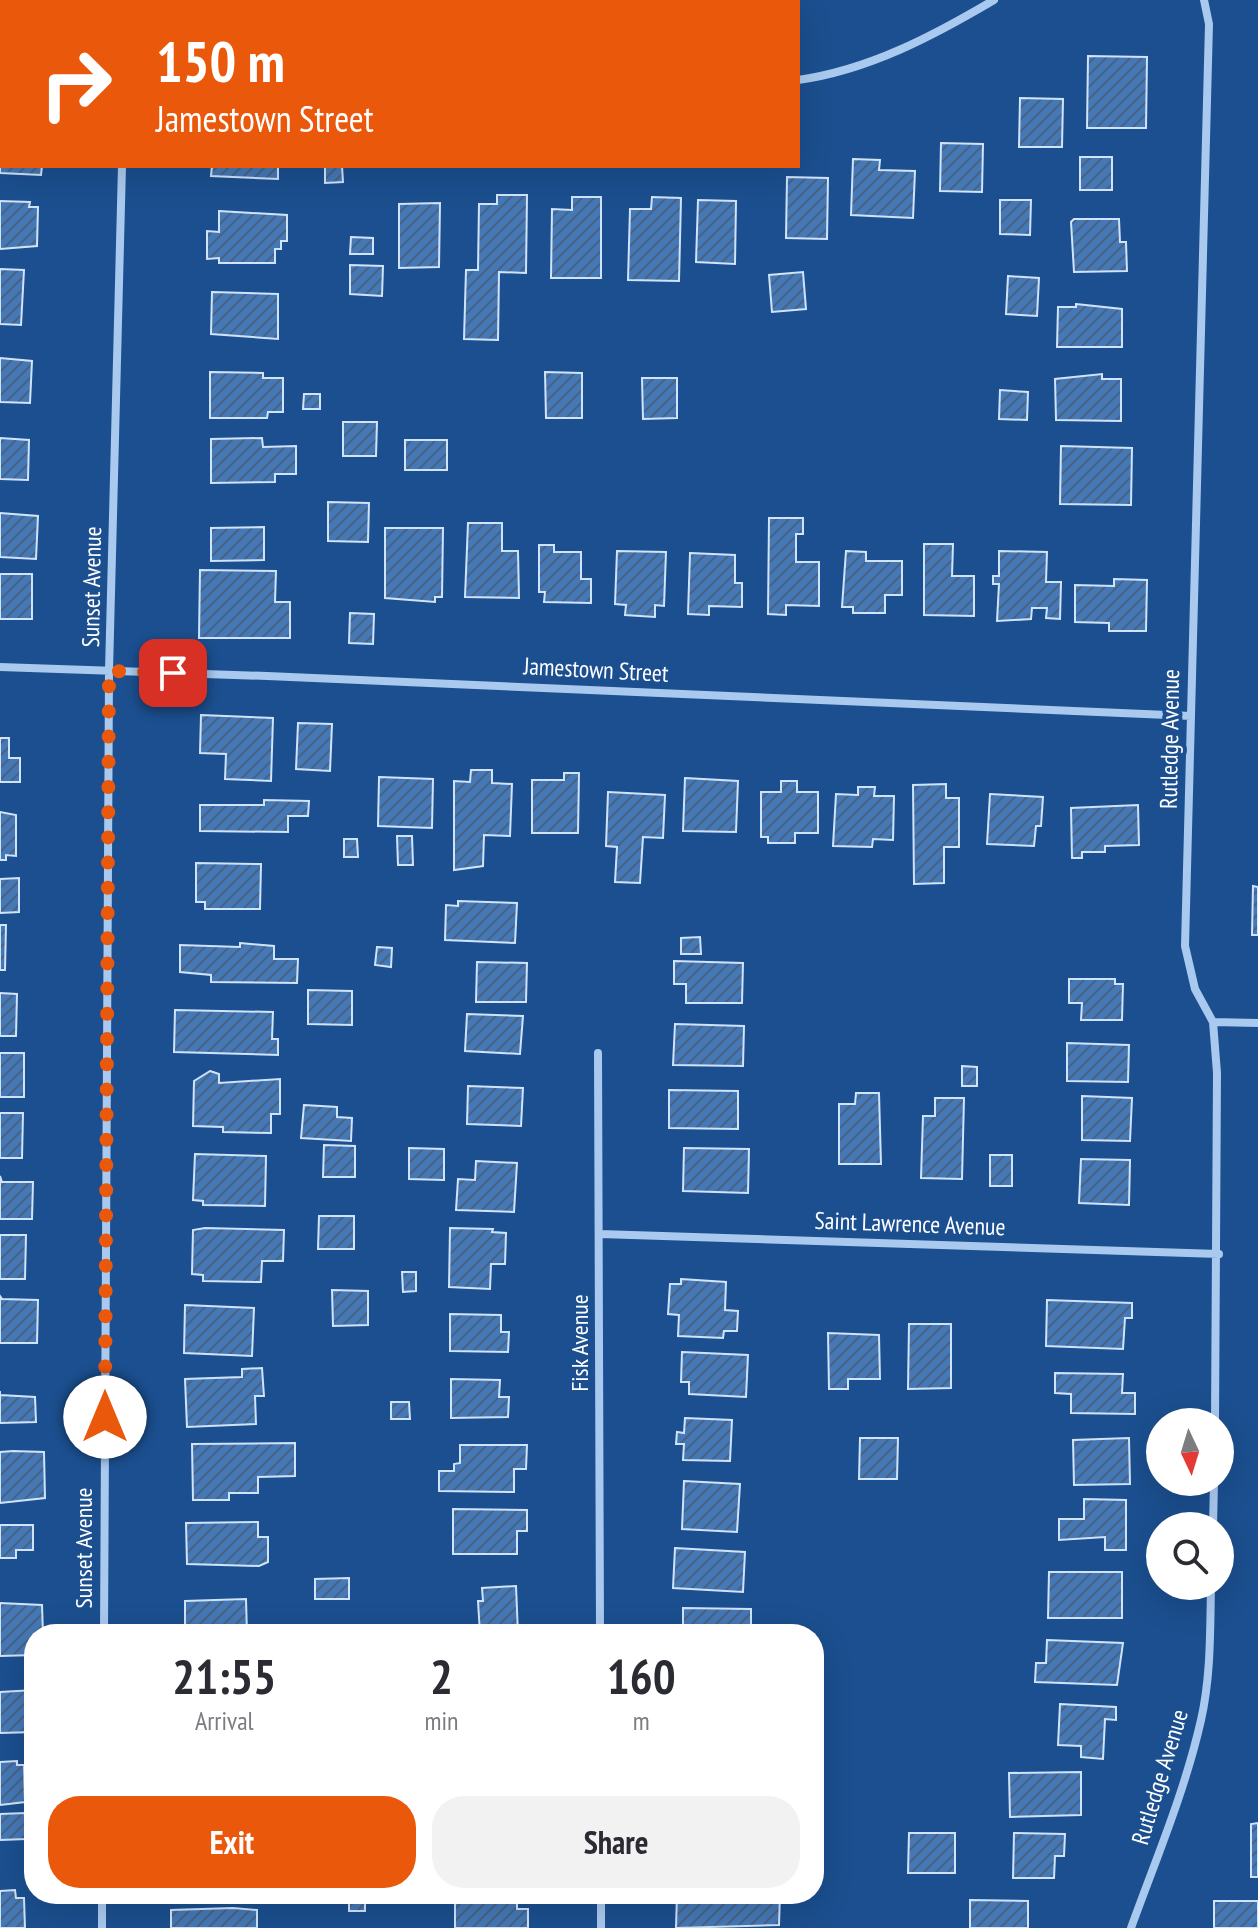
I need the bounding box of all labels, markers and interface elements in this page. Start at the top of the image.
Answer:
text: 150 m [156,25,285,97]
icon: right [24,32,128,136]
text: Jamestown Street [156,95,374,142]
street label: Sunset Avenue [75,526,108,648]
pin [139,639,207,707]
street label: Jamestown Street [522,650,670,689]
icon: arrive [151,651,195,695]
street label: Rutledge Avenue [1153,669,1186,809]
street label: Saint Lawrence Avenue [814,1205,1006,1242]
street label: Fisk Avenue [564,1294,595,1392]
position arrow [63,1375,147,1459]
north arrow [1146,1408,1234,1496]
map controls [1146,1408,1234,1600]
street label: Sunset Avenue [68,1488,99,1608]
button: search [1146,1512,1234,1600]
text: 21:55 [172,1645,276,1707]
text: 2 [430,1645,453,1707]
text: 160 [607,1645,676,1707]
text: Arrival [195,1704,254,1737]
text: min [424,1704,458,1737]
text: m [633,1704,650,1737]
street label: Rutledge Avenue [1124,1705,1195,1848]
button: Exit [48,1796,416,1888]
button: Share [432,1796,800,1888]

